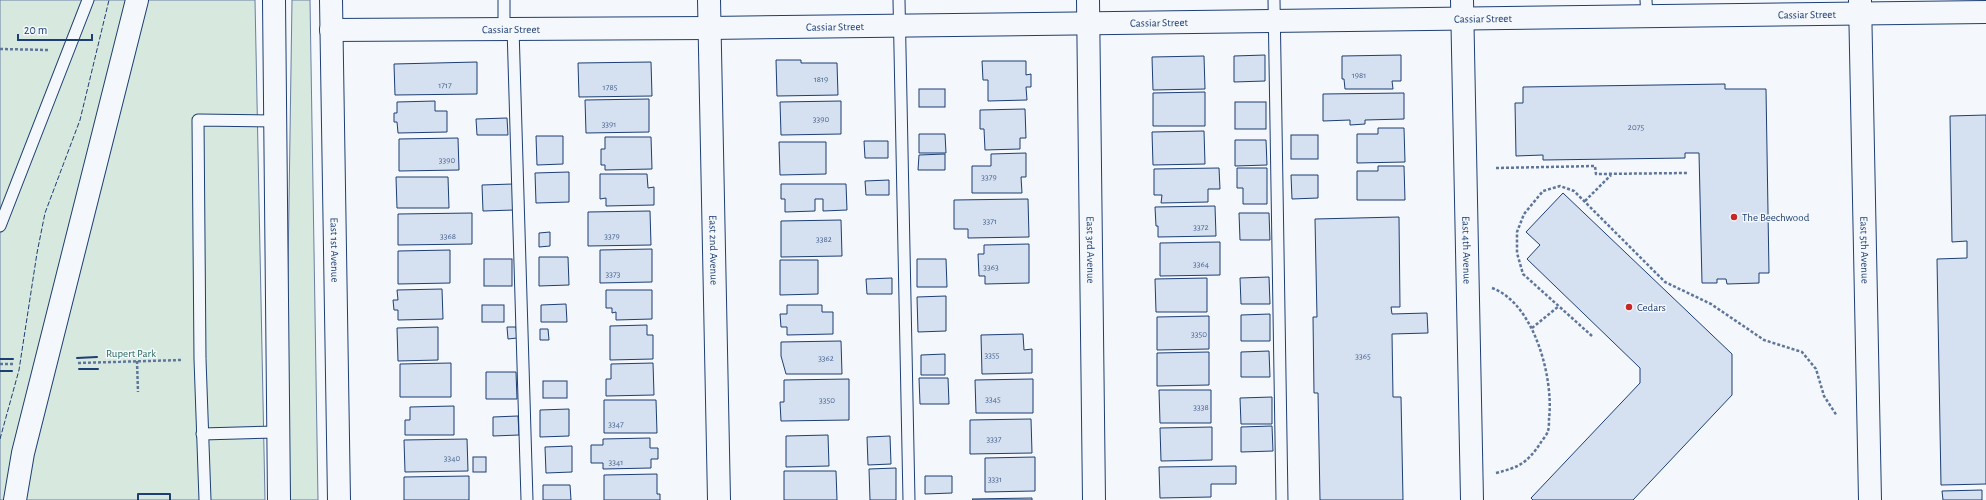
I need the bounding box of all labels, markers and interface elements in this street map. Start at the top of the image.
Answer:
street label: Cassiar Street [1778,9,1836,21]
street label: Cassiar Street [1454,13,1512,25]
scale bar [18,16,92,42]
street label: Cassiar Street [1130,17,1189,29]
street label: Cassiar Street [806,21,865,33]
text: 20 m [24,24,47,36]
street label: Cassiar Street [482,24,540,35]
house number: 1981 [1352,71,1366,80]
house number: 1819 [814,75,828,84]
house number: 1717 [438,81,452,90]
house number: 1785 [603,83,618,92]
house number: 3390 [813,115,829,124]
house number: 3391 [602,120,616,129]
house number: 2075 [1628,123,1644,132]
house number: 3390 [439,156,455,165]
house number: 3379 [981,173,997,182]
marker: The Beechwood [1729,212,1739,222]
place label: The Beechwood [1742,212,1810,223]
street label: East 2nd Avenue [707,215,720,285]
street label: East 3rd Avenue [1085,216,1096,284]
street label: East 4th Avenue [1460,216,1473,284]
street label: East 5th Avenue [1858,216,1871,284]
street label: East 1st Avenue [328,217,341,283]
house number: 3371 [983,217,997,226]
house number: 3372 [1193,223,1209,232]
house number: 3368 [440,232,456,241]
house number: 3379 [604,232,620,241]
house number: 3382 [816,235,832,244]
house number: 3364 [1193,260,1210,269]
house number: 3363 [983,263,999,272]
house number: 3373 [606,270,621,279]
marker: Cedars [1624,302,1634,312]
place label: Cedars [1637,302,1666,313]
house number: 3350 [1191,330,1207,339]
park label: Rupert Park [106,348,156,359]
house number: 3355 [985,351,1000,360]
house number: 3365 [1355,352,1371,361]
house number: 3362 [818,354,834,363]
house number: 3345 [985,395,1001,404]
house number: 3350 [819,396,835,405]
house number: 3338 [1193,403,1209,412]
house number: 3347 [608,420,624,429]
house number: 3337 [987,435,1002,444]
house number: 3340 [444,454,460,463]
house number: 3341 [609,458,623,467]
house number: 3331 [988,475,1002,484]

